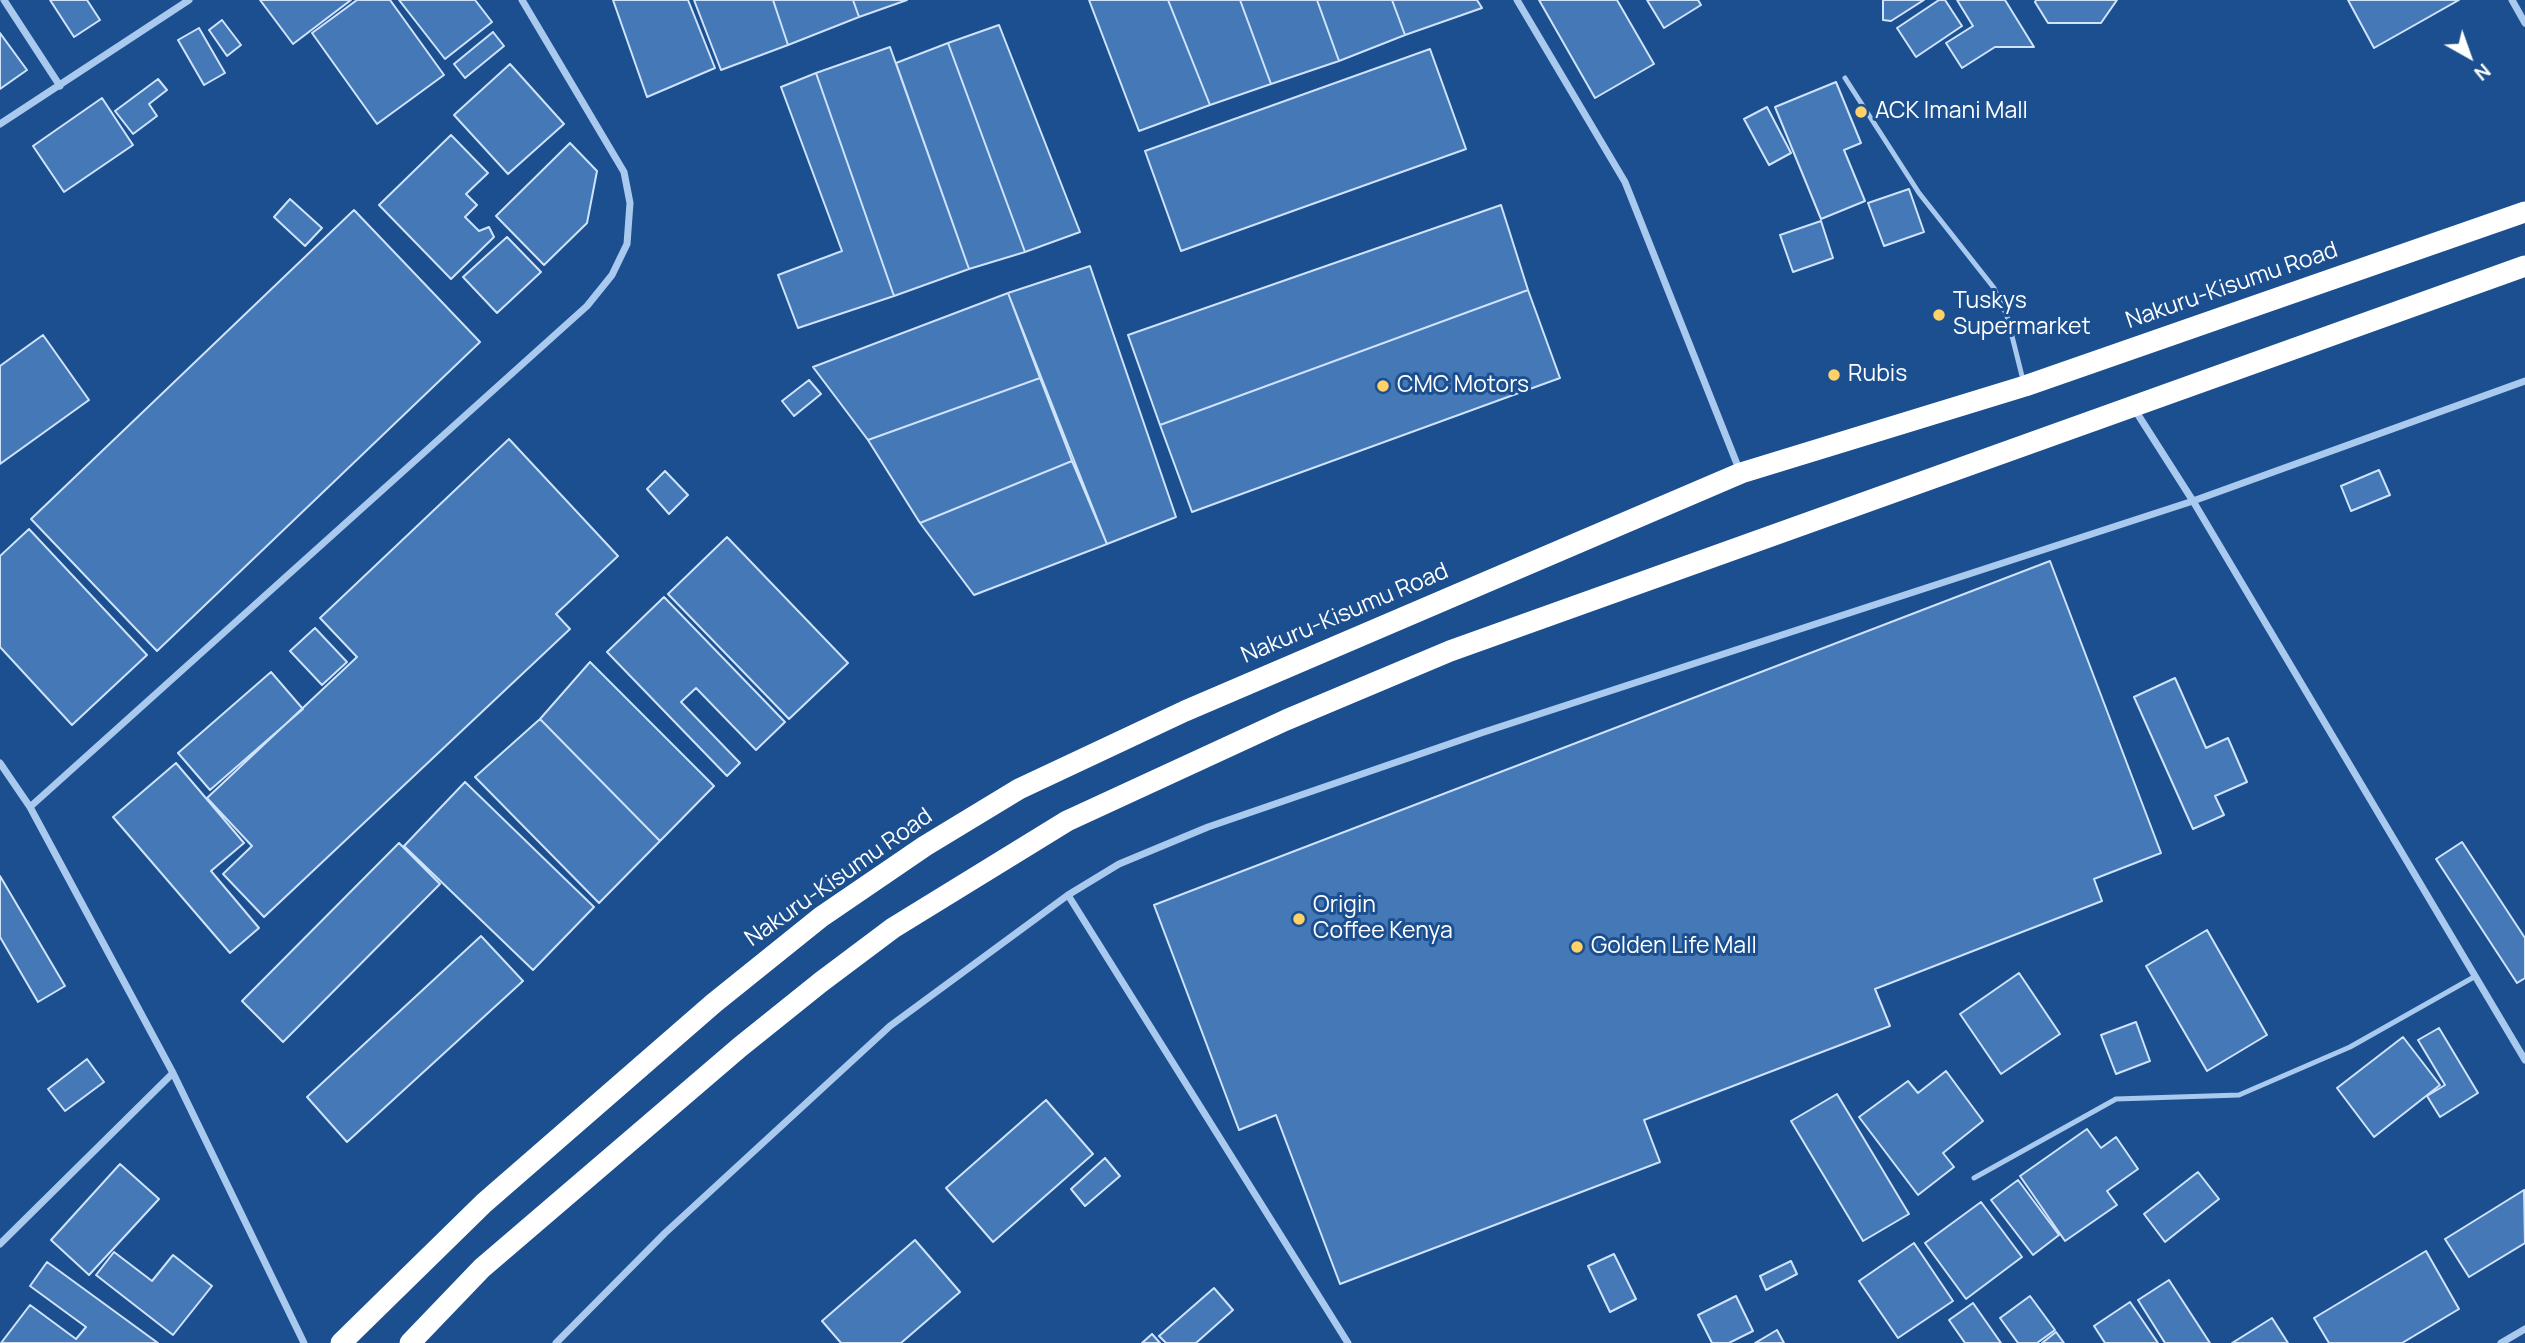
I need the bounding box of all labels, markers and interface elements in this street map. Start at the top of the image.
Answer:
north arrow [2434,21,2504,91]
text: N [2469,58,2496,86]
place label: ACK Imani Mall [1875,98,2028,126]
marker: ACK Imani Mall [1853,104,1869,120]
street label: Nakuru-Kisumu Road [2122,237,2342,335]
place label: Tuskys Supermarket [1953,288,2091,342]
marker: Tuskys Supermarket [1931,307,1947,323]
place label: Rubis [1848,361,1907,389]
marker: Rubis [1826,367,1842,383]
place label: CMC Motors [1397,372,1529,400]
marker: CMC Motors [1375,378,1391,394]
street label: Nakuru-Kisumu Road [1237,558,1453,670]
street label: Nakuru-Kisumu Road [740,803,938,953]
place label: Origin Coffee Kenya [1313,892,1453,946]
marker: Origin Coffee Kenya [1291,911,1307,927]
place label: Golden Life Mall [1591,933,1757,961]
marker: Golden Life Mall [1569,939,1585,955]

